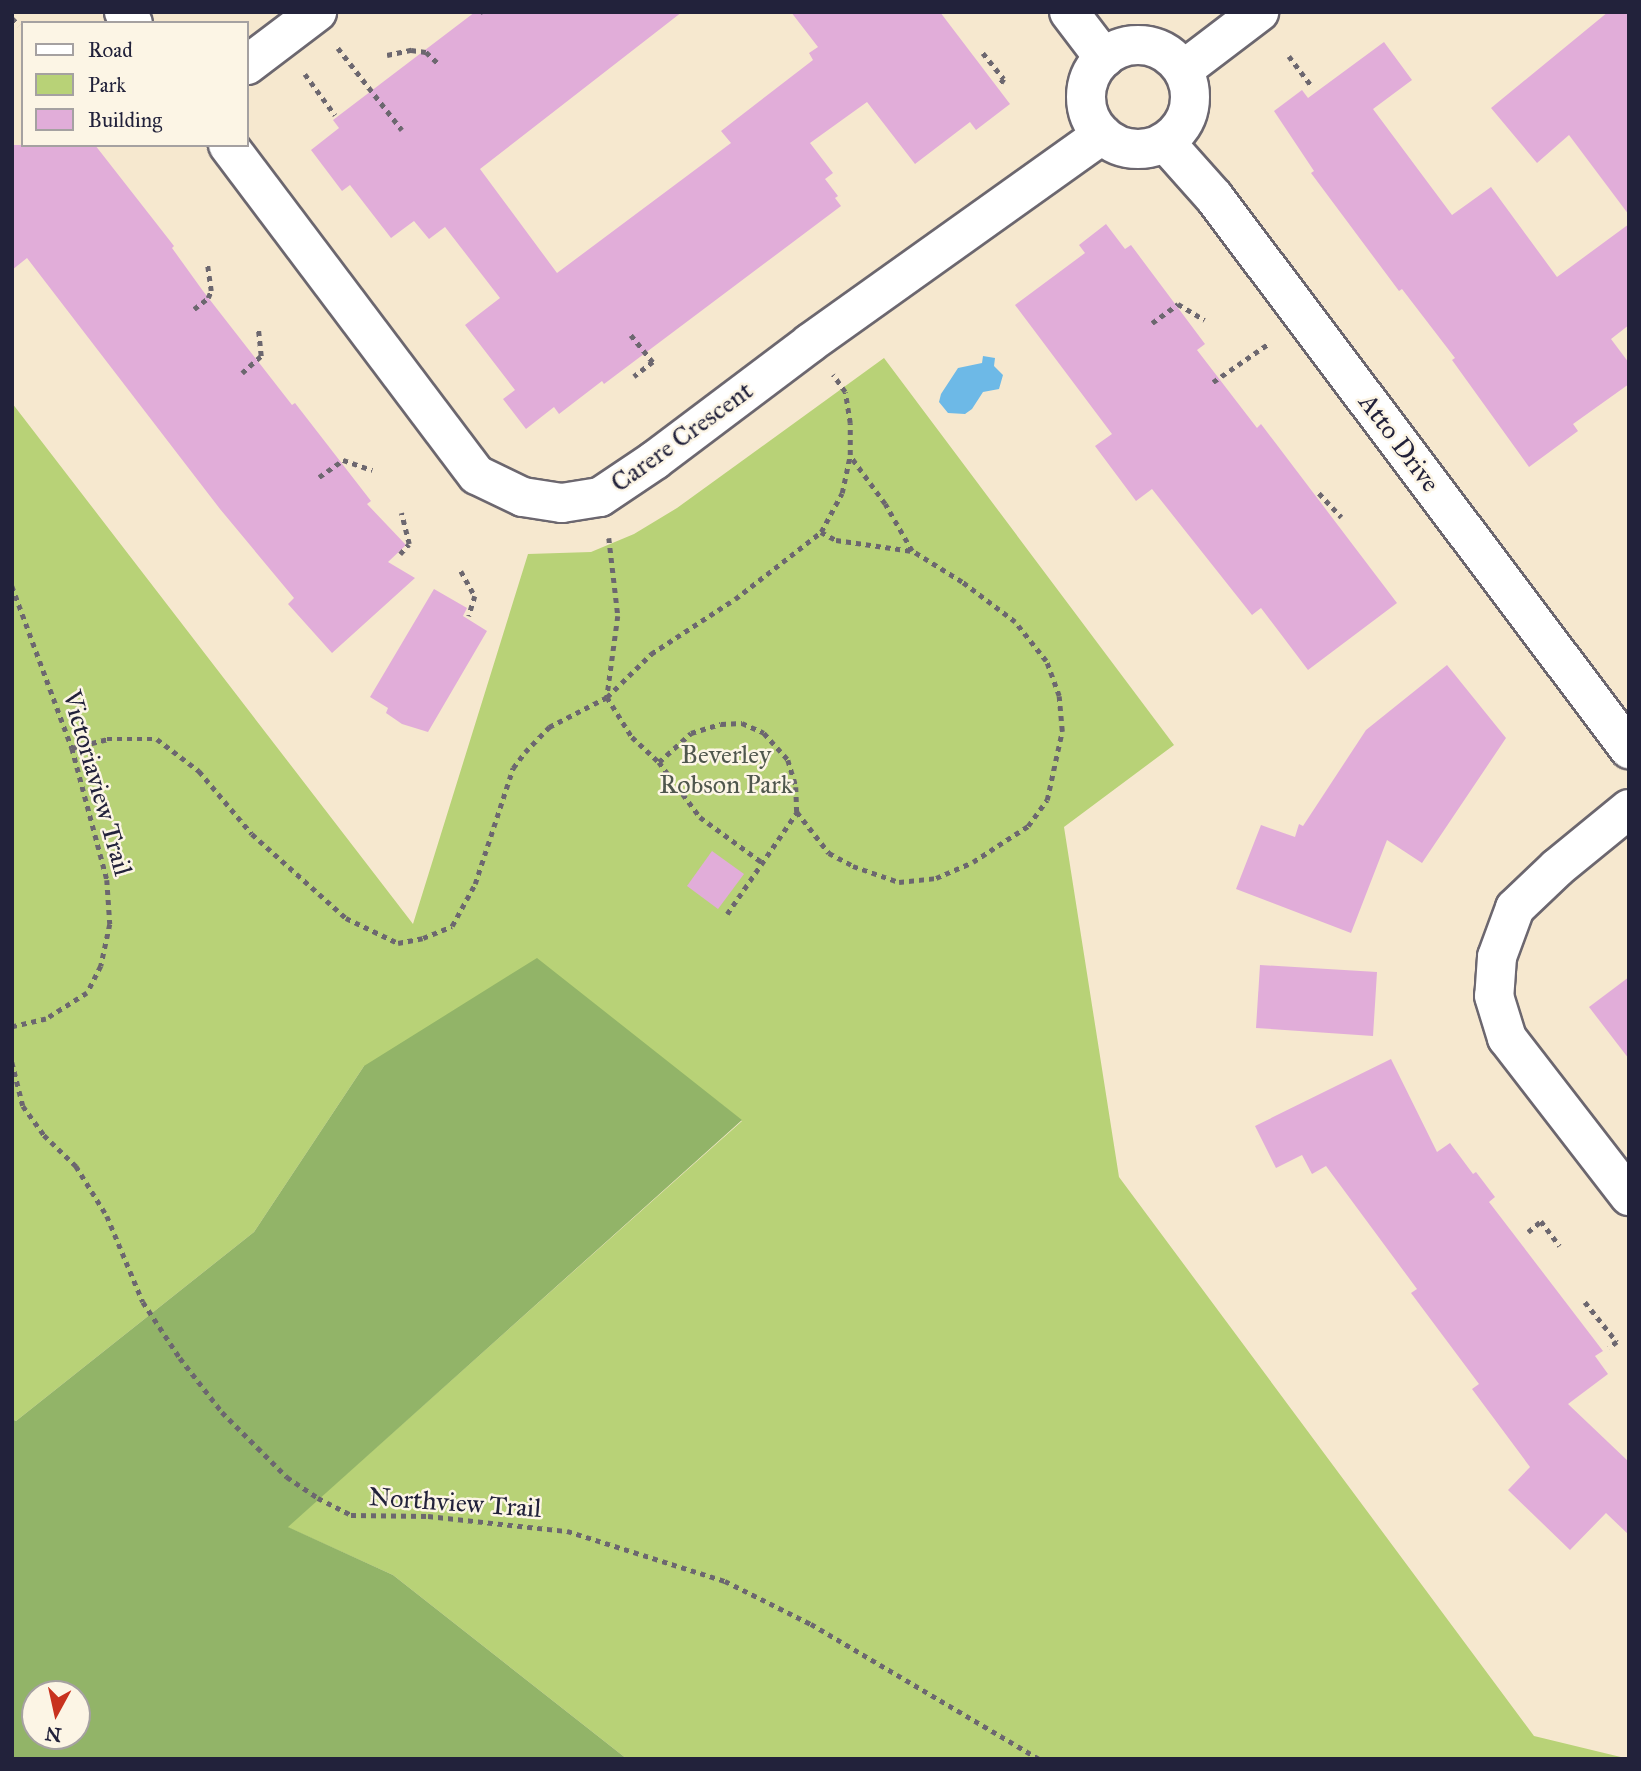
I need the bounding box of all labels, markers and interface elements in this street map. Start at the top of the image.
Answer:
legend [21,21,248,147]
text: Road [88,37,133,63]
text: Park [88,72,126,98]
text: Building [88,107,162,133]
street label: Carere Crescent [605,375,759,499]
street label: Atto Drive [1352,388,1446,498]
street label: Victoriaview Trail [56,687,138,879]
park label: Beverley Robson Park [659,739,793,800]
street label: Northview Trail [368,1481,542,1525]
north arrow [21,1680,91,1750]
text: N [44,1722,63,1747]

